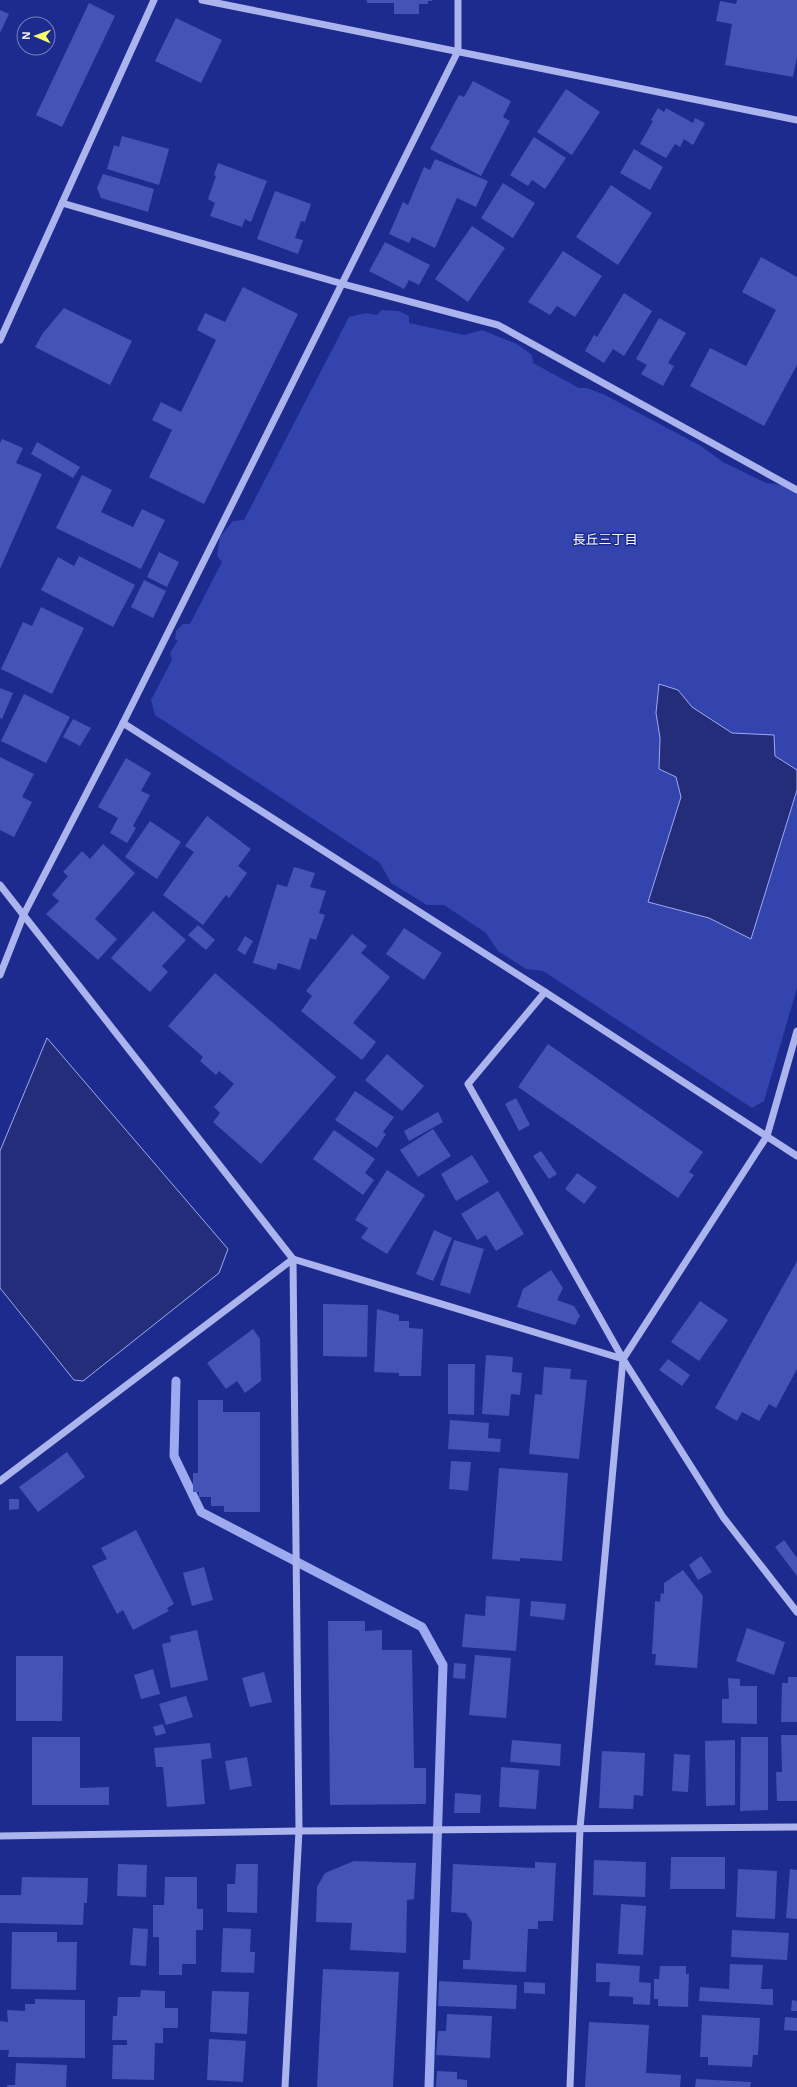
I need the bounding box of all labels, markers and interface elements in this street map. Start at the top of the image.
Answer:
north arrow [16,16,56,56]
text: N [20,31,32,40]
district label: 長丘三丁目 [572,532,638,547]

